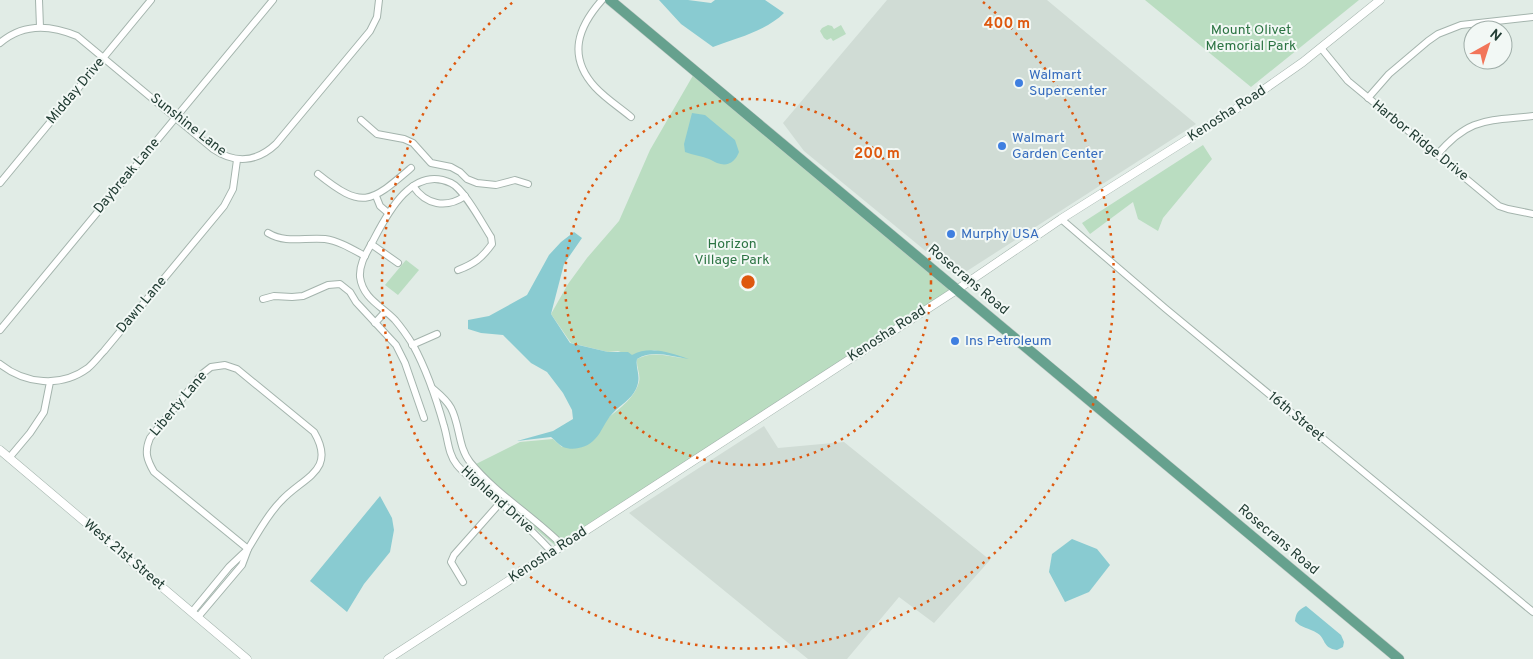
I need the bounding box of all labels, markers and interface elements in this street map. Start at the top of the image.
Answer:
text: 400 m [984,15,1030,34]
north arrow [1463,20,1513,70]
park label: Mount Olivet Memorial Park [1206,22,1296,55]
text: N [1486,26,1504,46]
street label: Midday Drive [43,54,109,128]
place label: Walmart Supercenter [1029,67,1108,100]
marker: Walmart Supercenter [1013,77,1025,89]
street label: Kenosha Road [1185,82,1269,146]
street label: Sunshine Lane [146,90,230,160]
street label: Harbor Ridge Drive [1368,97,1472,185]
place label: Walmart Garden Center [1012,130,1104,163]
street label: Daybreak Lane [90,135,164,217]
marker: Walmart Garden Center [996,140,1008,152]
text: 200 m [854,145,900,164]
place label: Murphy USA [961,226,1039,243]
marker: Murphy USA [945,228,957,240]
park label: Horizon Village Park [694,236,770,269]
street label: Rosecrans Road [924,241,1012,319]
street label: Dawn Lane [113,273,171,337]
centre of rings [739,273,757,291]
street label: Kenosha Road [845,302,929,366]
place label: Ins Petroleum [965,333,1052,350]
marker: Ins Petroleum [949,335,961,347]
street label: Liberty Lane [147,368,211,440]
street label: 16th Street [1264,389,1328,445]
street label: Highland Drive [457,463,537,537]
street label: Rosecrans Road [1234,501,1322,579]
street label: West 21st Street [80,516,168,594]
street label: Kenosha Road [506,523,590,587]

